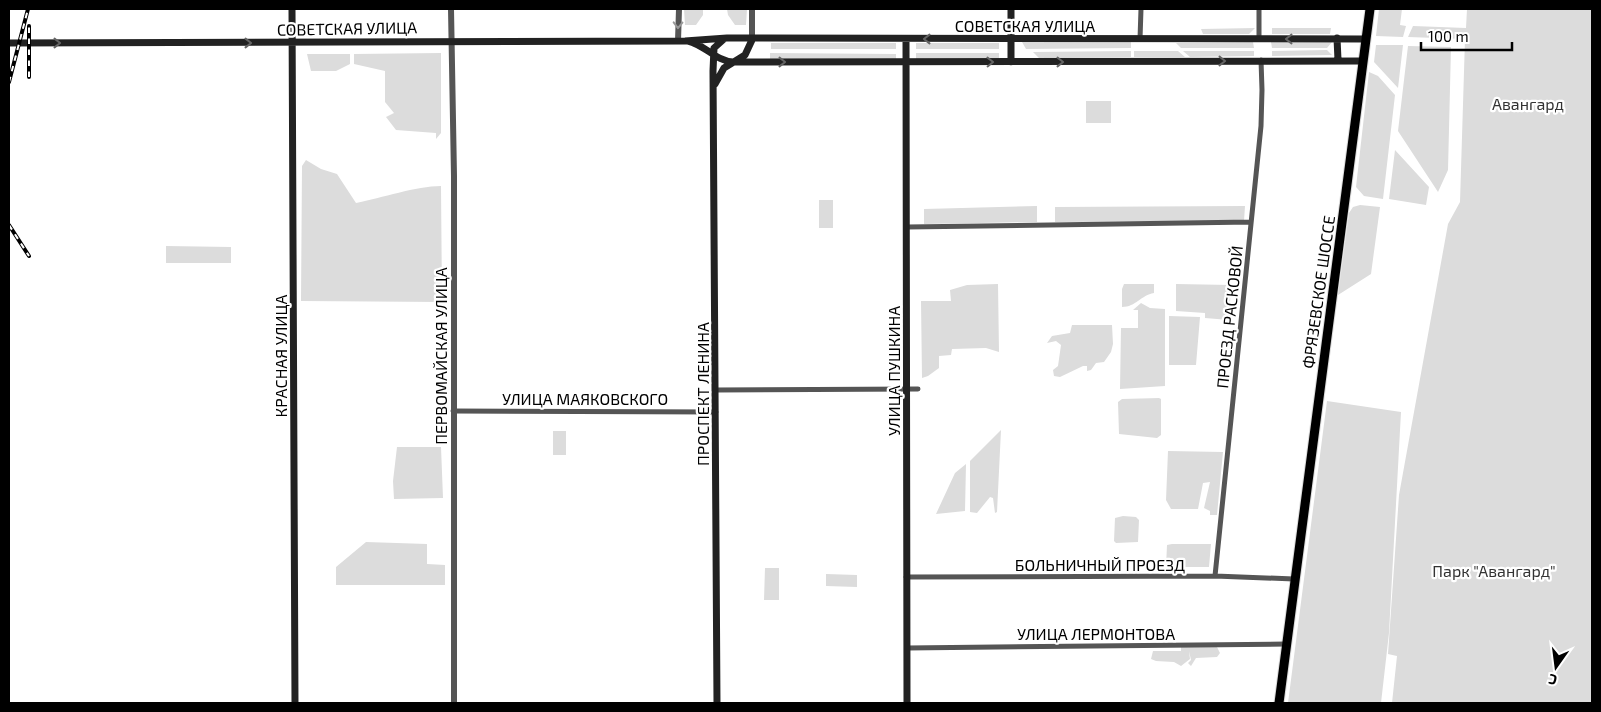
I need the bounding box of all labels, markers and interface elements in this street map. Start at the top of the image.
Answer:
street label: СОВЕТСКАЯ УЛИЦА [955,16,1095,35]
street label: СОВЕТСКАЯ УЛИЦА [277,17,417,39]
scale bar [1421,20,1512,52]
one-way arrow [673,21,684,29]
text: 100 m [1428,27,1469,45]
one-way arrow [1284,33,1292,44]
one-way arrow [923,34,931,44]
one-way arrow [54,38,62,48]
one-way arrow [244,38,252,48]
one-way arrow [1219,56,1227,66]
one-way arrow [778,57,786,67]
one-way arrow [986,57,994,67]
one-way arrow [1056,57,1064,67]
park label: Авангард [1492,94,1564,113]
street label: ФРЯЗЕВСКОЕ ШОССЕ [1298,214,1338,370]
street label: ПРОЕЗД РАСКОВОЙ [1212,245,1246,389]
street label: ПЕРВОМАЙСКАЯ УЛИЦА [431,267,450,445]
street label: КРАСНАЯ УЛИЦА [271,295,290,417]
street label: УЛИЦА ПУШКИНА [884,306,903,436]
street label: ПРОСПЕКТ ЛЕНИНА [693,322,712,466]
street label: УЛИЦА МАЯКОВСКОГО [502,389,668,408]
street label: БОЛЬНИЧНЫЙ ПРОЕЗД [1015,555,1185,574]
park label: Парк "Авангард" [1432,561,1556,580]
street label: УЛИЦА ЛЕРМОНТОВА [1017,624,1175,643]
north arrow [1531,642,1581,692]
text: С [1547,671,1559,689]

